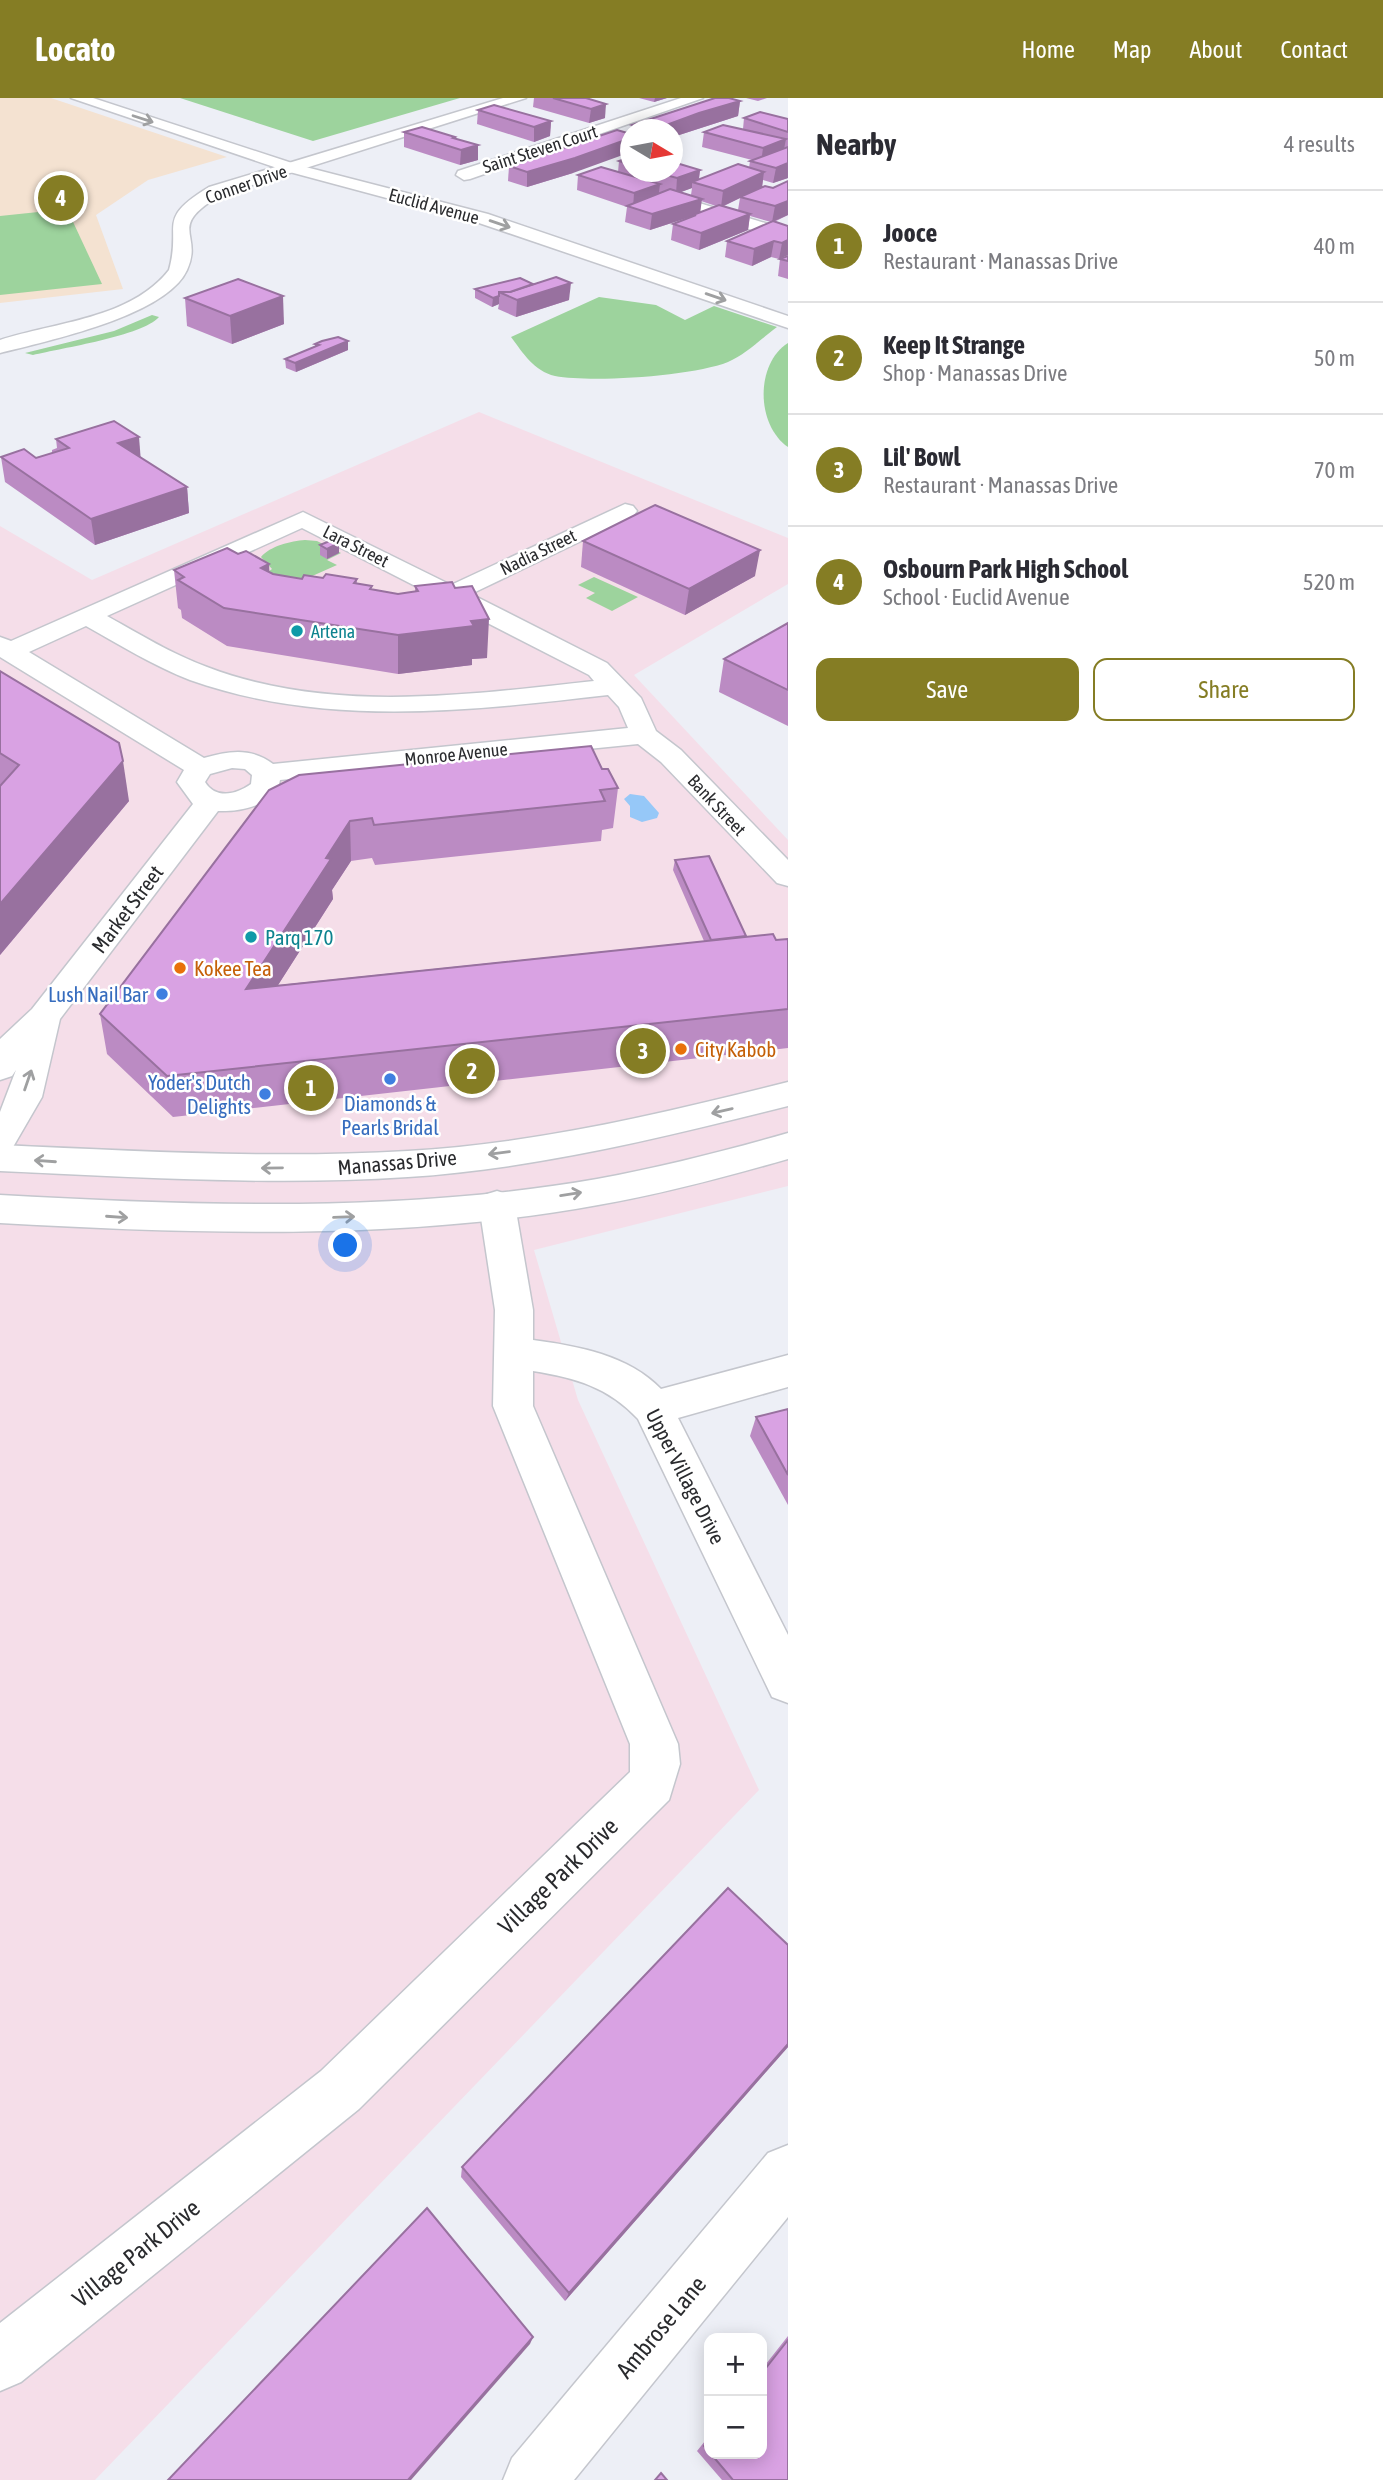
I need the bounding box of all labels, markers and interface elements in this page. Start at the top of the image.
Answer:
text: Locato [35,30,116,68]
text: Home [1021,36,1075,63]
text: Map [1113,36,1151,63]
text: About [1189,36,1242,63]
text: Contact [1280,36,1348,63]
one-way arrow [132,114,154,126]
north arrow [620,119,683,182]
street label: Saint Steven Court [480,121,600,177]
text: Nearby [816,127,896,161]
text: 4 results [1284,131,1355,157]
street label: Conner Drive [202,160,290,208]
pin: 4 [38,172,84,224]
street label: Euclid Avenue [386,184,482,228]
text: Jooce [883,218,937,248]
one-way arrow [489,219,511,231]
text: 1 [834,233,844,259]
text: 40 m [1314,233,1355,259]
text: Restaurant · Manassas Drive [883,248,1118,274]
one-way arrow [704,292,726,304]
text: Keep It Strange [883,330,1025,360]
text: 2 [834,345,844,371]
text: 50 m [1314,345,1355,371]
text: Shop · Manassas Drive [883,360,1068,386]
text: Lil' Bowl [883,442,960,472]
text: 3 [834,457,844,483]
text: 70 m [1314,457,1355,483]
text: Restaurant · Manassas Drive [883,472,1118,498]
street label: Lara Street [320,521,392,571]
street label: Nadia Street [497,525,579,579]
text: Osbourn Park High School [883,554,1128,584]
text: 4 [834,569,844,595]
text: 520 m [1303,569,1355,595]
text: School · Euclid Avenue [883,584,1070,610]
place label: Artena [311,621,355,642]
marker: Artena [289,623,305,639]
button: Save [816,658,1079,721]
button: Share [1093,658,1355,721]
street label: Monroe Avenue [403,738,509,770]
street label: Bank Street [684,770,750,840]
street label: Market Street [86,860,168,958]
place label: Parq 170 [265,925,333,949]
marker: Parq 170 [243,929,259,945]
place label: Kokee Tea [194,956,272,980]
marker: Kokee Tea [172,960,188,976]
place label: Lush Nail Bar [48,982,149,1006]
marker: Lush Nail Bar [154,986,170,1002]
pin: 3 [620,1025,666,1077]
place label: City Kabob [695,1037,776,1061]
marker: City Kabob [673,1041,689,1057]
pin: 2 [449,1045,495,1097]
pin: 1 [288,1062,334,1114]
one-way arrow [23,1070,35,1092]
place label: Yoder's Dutch Delights [148,1070,251,1118]
marker: Diamonds & Pearls Bridal [382,1071,398,1087]
marker: Yoder's Dutch Delights [257,1086,273,1102]
place label: Diamonds & Pearls Bridal [341,1091,439,1139]
one-way arrow [711,1105,734,1118]
street label: Manassas Drive [336,1145,458,1179]
one-way arrow [488,1146,510,1159]
one-way arrow [34,1154,56,1167]
one-way arrow [261,1162,284,1175]
one-way arrow [559,1188,581,1201]
one-way arrow [333,1210,355,1223]
one-way arrow [105,1211,128,1224]
your location [328,1228,362,1262]
street label: Upper Village Drive [642,1404,730,1548]
street label: Village Park Drive [493,1812,623,1940]
street label: Village Park Drive [67,2194,205,2312]
street label: Ambrose Lane [611,2271,711,2383]
map controls [704,2333,767,2459]
button: + [704,2333,767,2396]
button: − [704,2396,767,2459]

